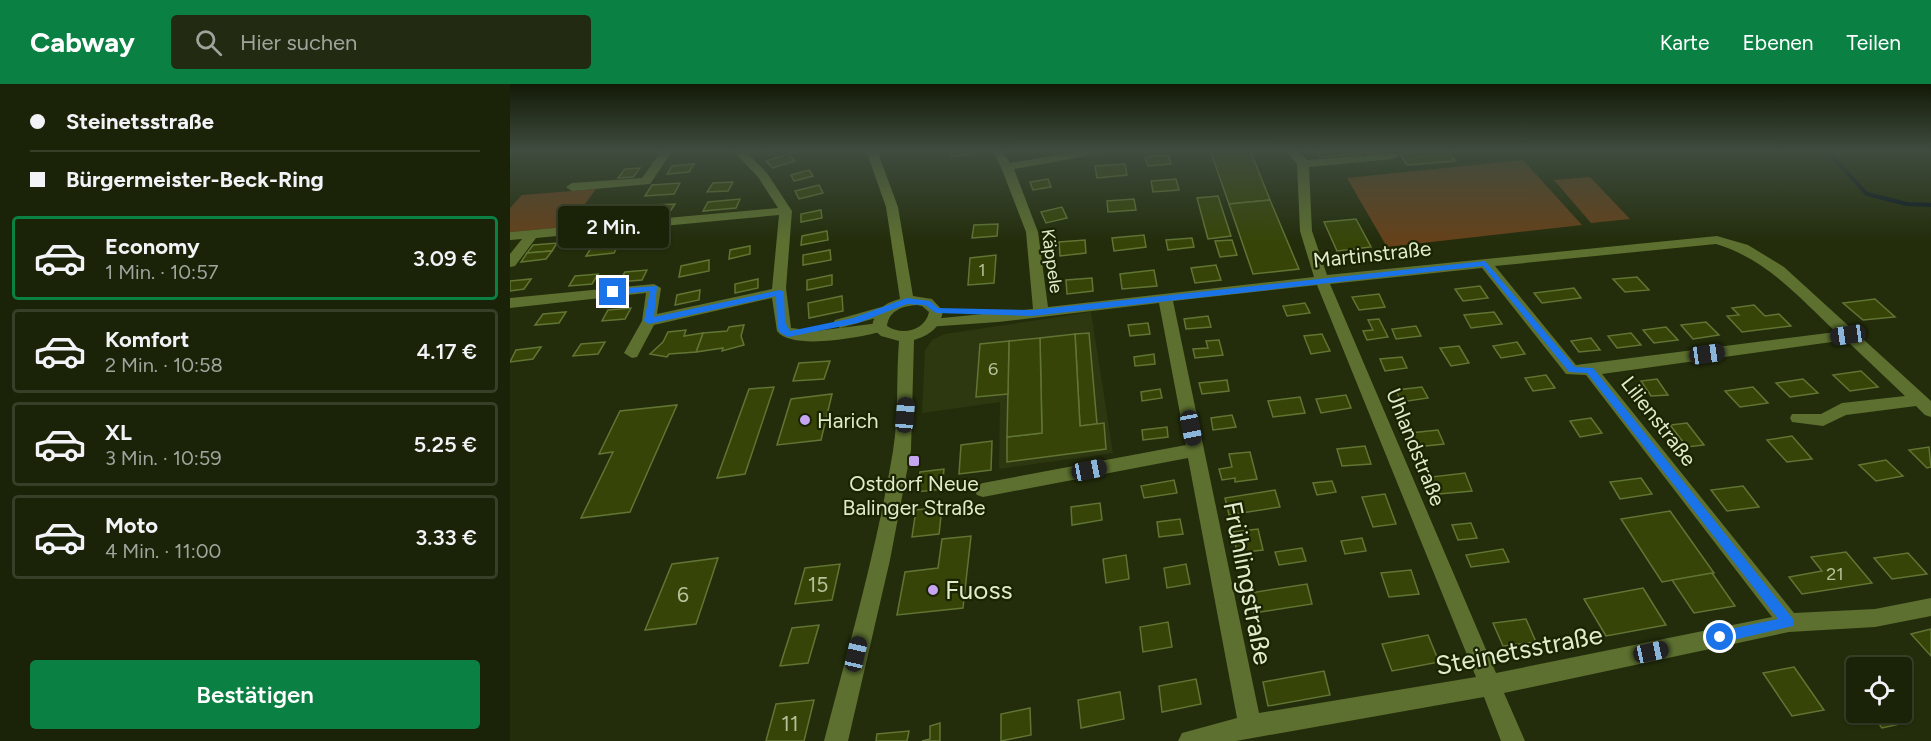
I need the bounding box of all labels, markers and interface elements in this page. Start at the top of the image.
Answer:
search box [171,15,591,69]
text: Cabway [30,25,135,59]
icon: search [192,26,225,59]
text: Hier suchen [240,29,357,56]
text: Karte [1660,30,1709,55]
text: Ebenen [1742,30,1814,55]
text: Teilen [1847,30,1901,55]
text: Steinetsstraße [66,108,214,135]
text: Bürgermeister-Beck-Ring [66,166,324,193]
callout: 2 Min. [558,205,668,247]
text: 2 Min. [586,215,641,239]
street label: Käppele [1037,227,1067,295]
icon: car [33,231,87,285]
text: Economy [105,233,200,260]
street label: Martinstraße [1312,235,1432,273]
text: 3.09 € [413,245,477,272]
house number: 1 [978,259,986,281]
text: 1 Min. · 10:57 [105,260,218,284]
route end [599,278,626,305]
icon: car [33,324,87,378]
car [1829,324,1867,346]
text: Komfort [105,326,189,353]
text: 4.17 € [416,338,477,365]
car [1688,343,1726,365]
text: 2 Min. · 10:58 [105,353,223,377]
house number: 6 [988,358,998,380]
street label: Lilienstraße [1616,371,1702,471]
street label: Uhlandstraße [1381,384,1451,510]
car [894,396,916,434]
place label: Harich [817,408,879,433]
car [1179,409,1203,447]
marker: Harich [798,413,812,427]
icon: car [33,417,87,471]
text: XL [105,419,132,446]
text: 5.25 € [414,431,477,458]
text: 3 Min. · 10:59 [105,446,222,470]
marker: Ostdorf Neue Balinger Straße [907,454,921,468]
car [1070,458,1108,482]
place label: Ostdorf Neue Balinger Straße [843,471,985,520]
street label: Frühlingstraße [1216,498,1280,668]
icon: car [33,510,87,564]
text: Moto [105,512,158,539]
text: 3.33 € [415,524,477,551]
text: 4 Min. · 11:00 [105,539,221,563]
house number: 21 [1826,563,1844,585]
house number: 15 [808,572,828,597]
place label: Fuoss [945,574,1013,606]
house number: 6 [677,582,689,607]
marker: Fuoss [926,583,940,597]
street label: Steinetsstraße [1433,618,1605,682]
route start [1706,623,1733,650]
car [843,634,869,674]
car [1632,639,1670,665]
map controls [1846,657,1912,723]
button: locate [1846,657,1912,723]
button: Bestätigen [30,660,480,729]
house number: 11 [781,711,799,736]

